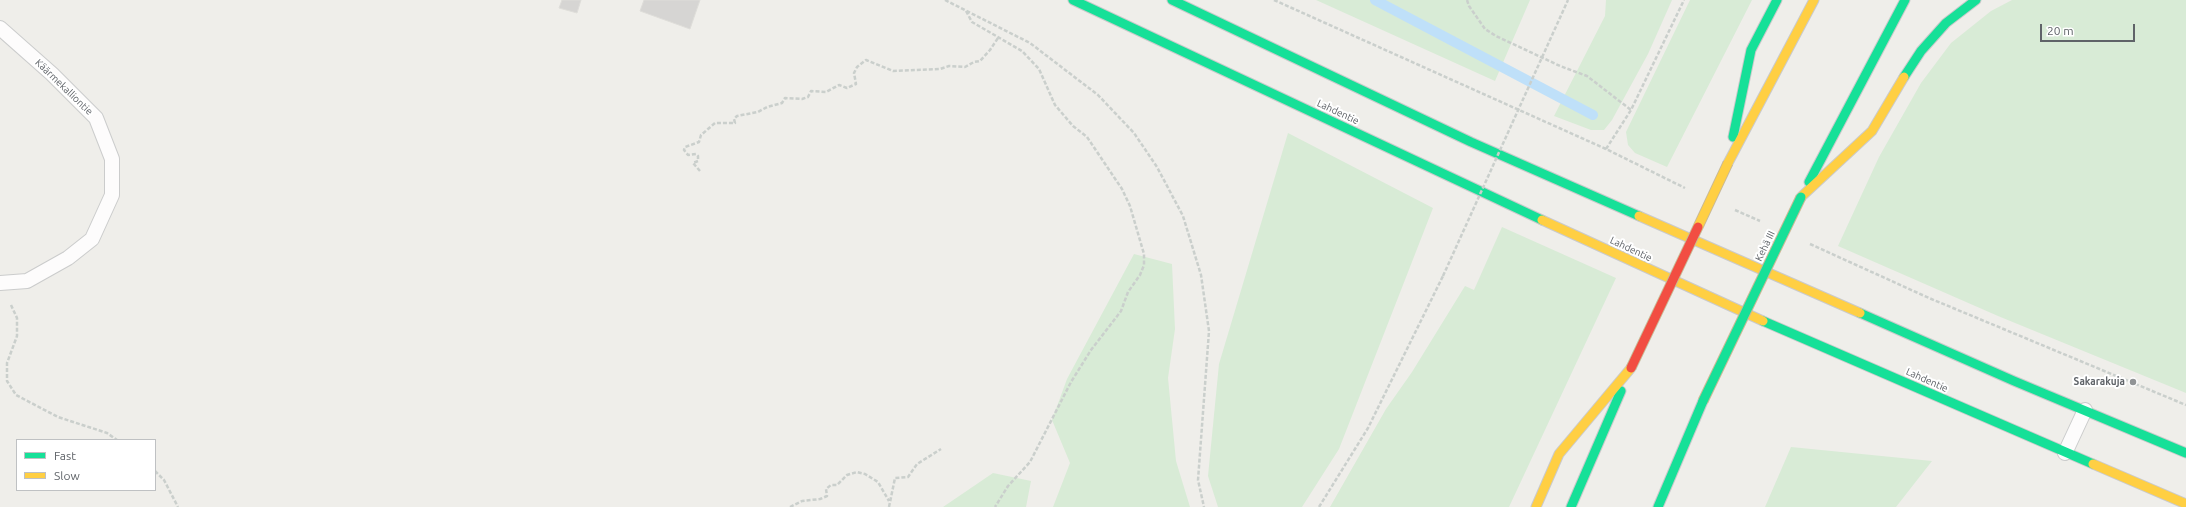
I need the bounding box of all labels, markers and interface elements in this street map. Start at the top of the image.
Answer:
scale bar [2042,16,2137,42]
text: 20 m [2047,24,2074,37]
street label: Käärmekalliontie [33,56,95,118]
street label: Lahdentie [1315,97,1361,127]
street label: Kehä III [1753,229,1777,263]
street label: Lahdentie [1608,234,1654,264]
street label: Lahdentie [1904,365,1950,395]
place label: Sakarakuja [2074,376,2125,388]
marker: Sakarakuja [2128,377,2138,387]
legend [16,439,156,491]
text: Fast [54,449,76,462]
text: Slow [54,469,80,482]

